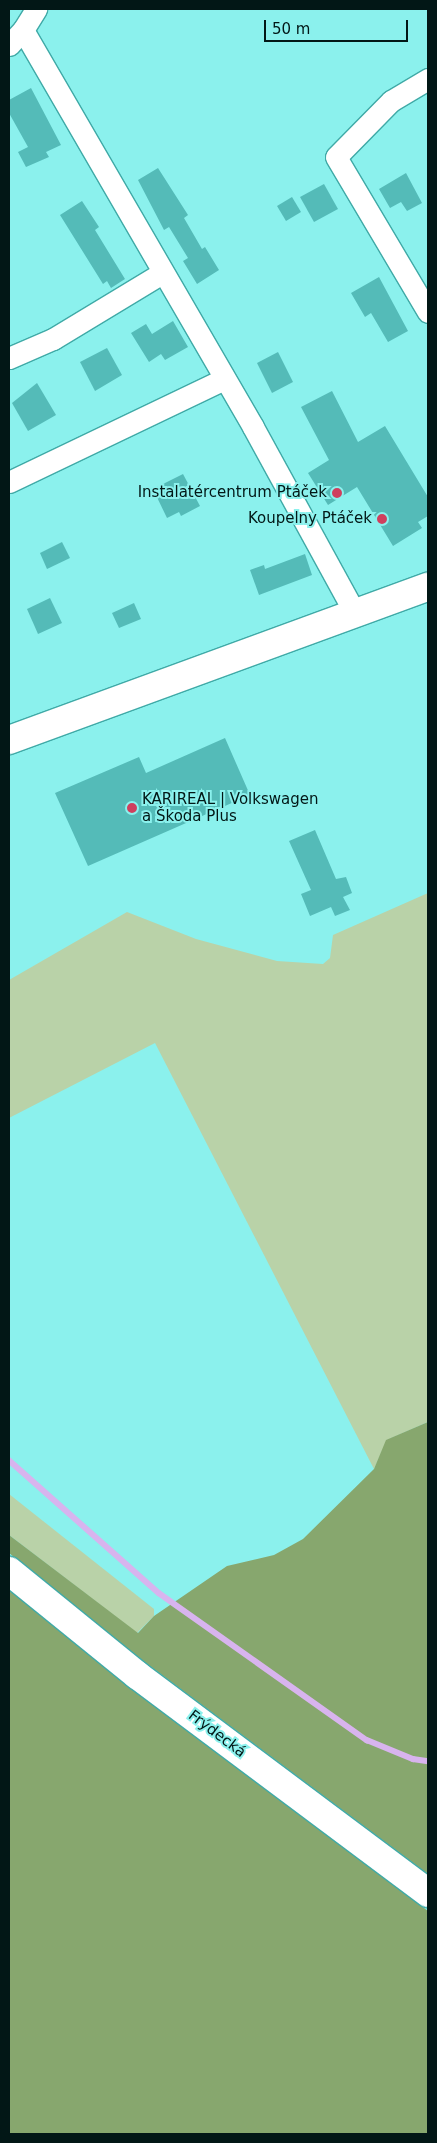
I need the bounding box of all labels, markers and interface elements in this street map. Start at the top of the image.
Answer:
scale bar [267,10,411,42]
text: 50 m [272,20,310,38]
place label: Instalatércentrum Ptáček [138,484,327,502]
marker: Instalatércentrum Ptáček [331,487,343,499]
place label: Koupelny Ptáček [248,510,372,528]
marker: Koupelny Ptáček [376,513,388,525]
place label: KARIREAL | Volkswagen a Škoda Plus [142,790,318,825]
marker: KARIREAL | Volkswagen a Škoda Plus [126,802,138,814]
street label: Frýdecká [185,1707,249,1761]

